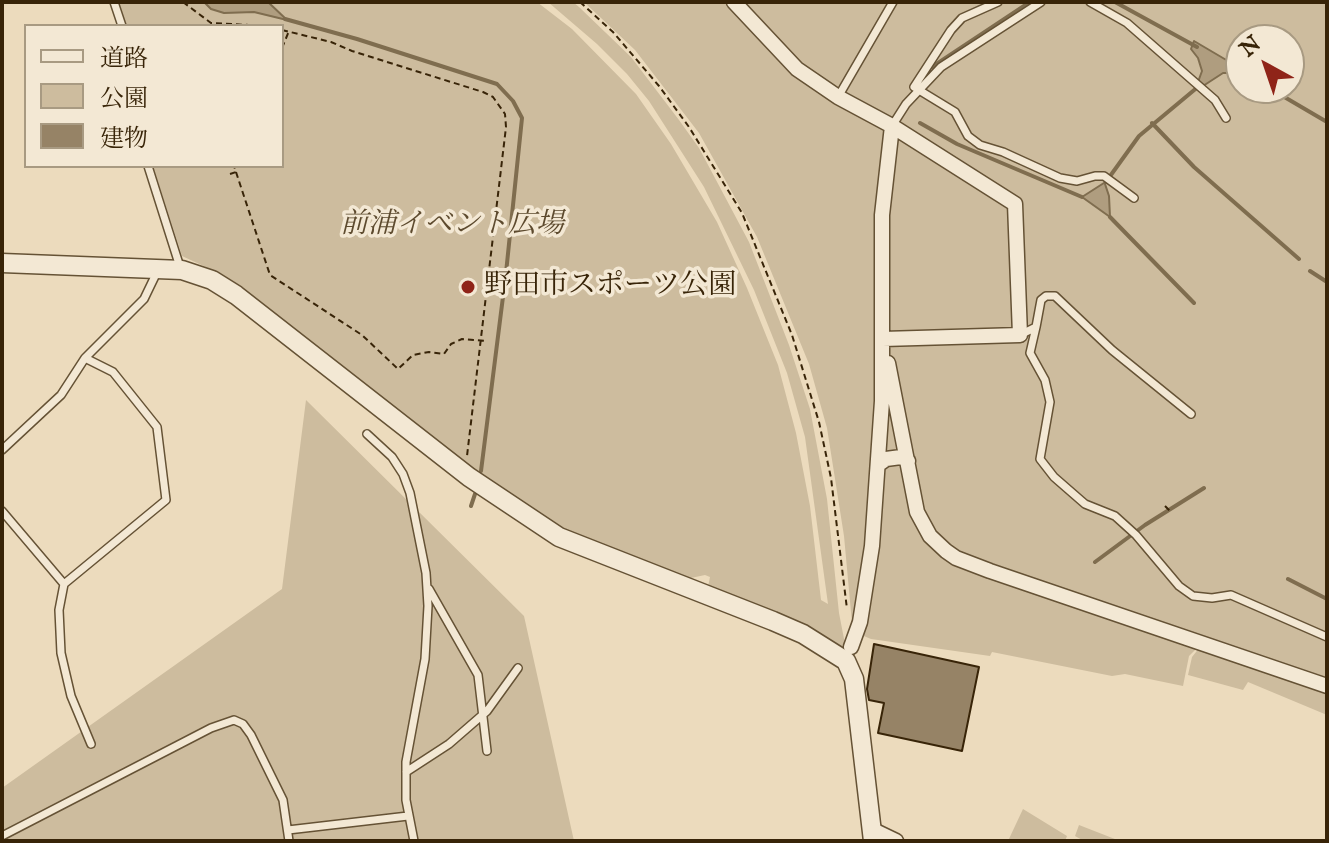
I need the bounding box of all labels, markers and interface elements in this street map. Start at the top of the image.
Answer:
legend [24,24,284,168]
north arrow [1225,24,1305,104]
text: N [1235,30,1267,64]
text: 道路 [100,44,148,75]
text: 公園 [100,84,148,115]
text: 建物 [100,124,148,155]
park label: 前浦イベント広場 [340,209,564,243]
place label: 野田市スポーツ公園 [484,270,736,304]
marker: 野田市スポーツ公園 [459,278,477,296]

